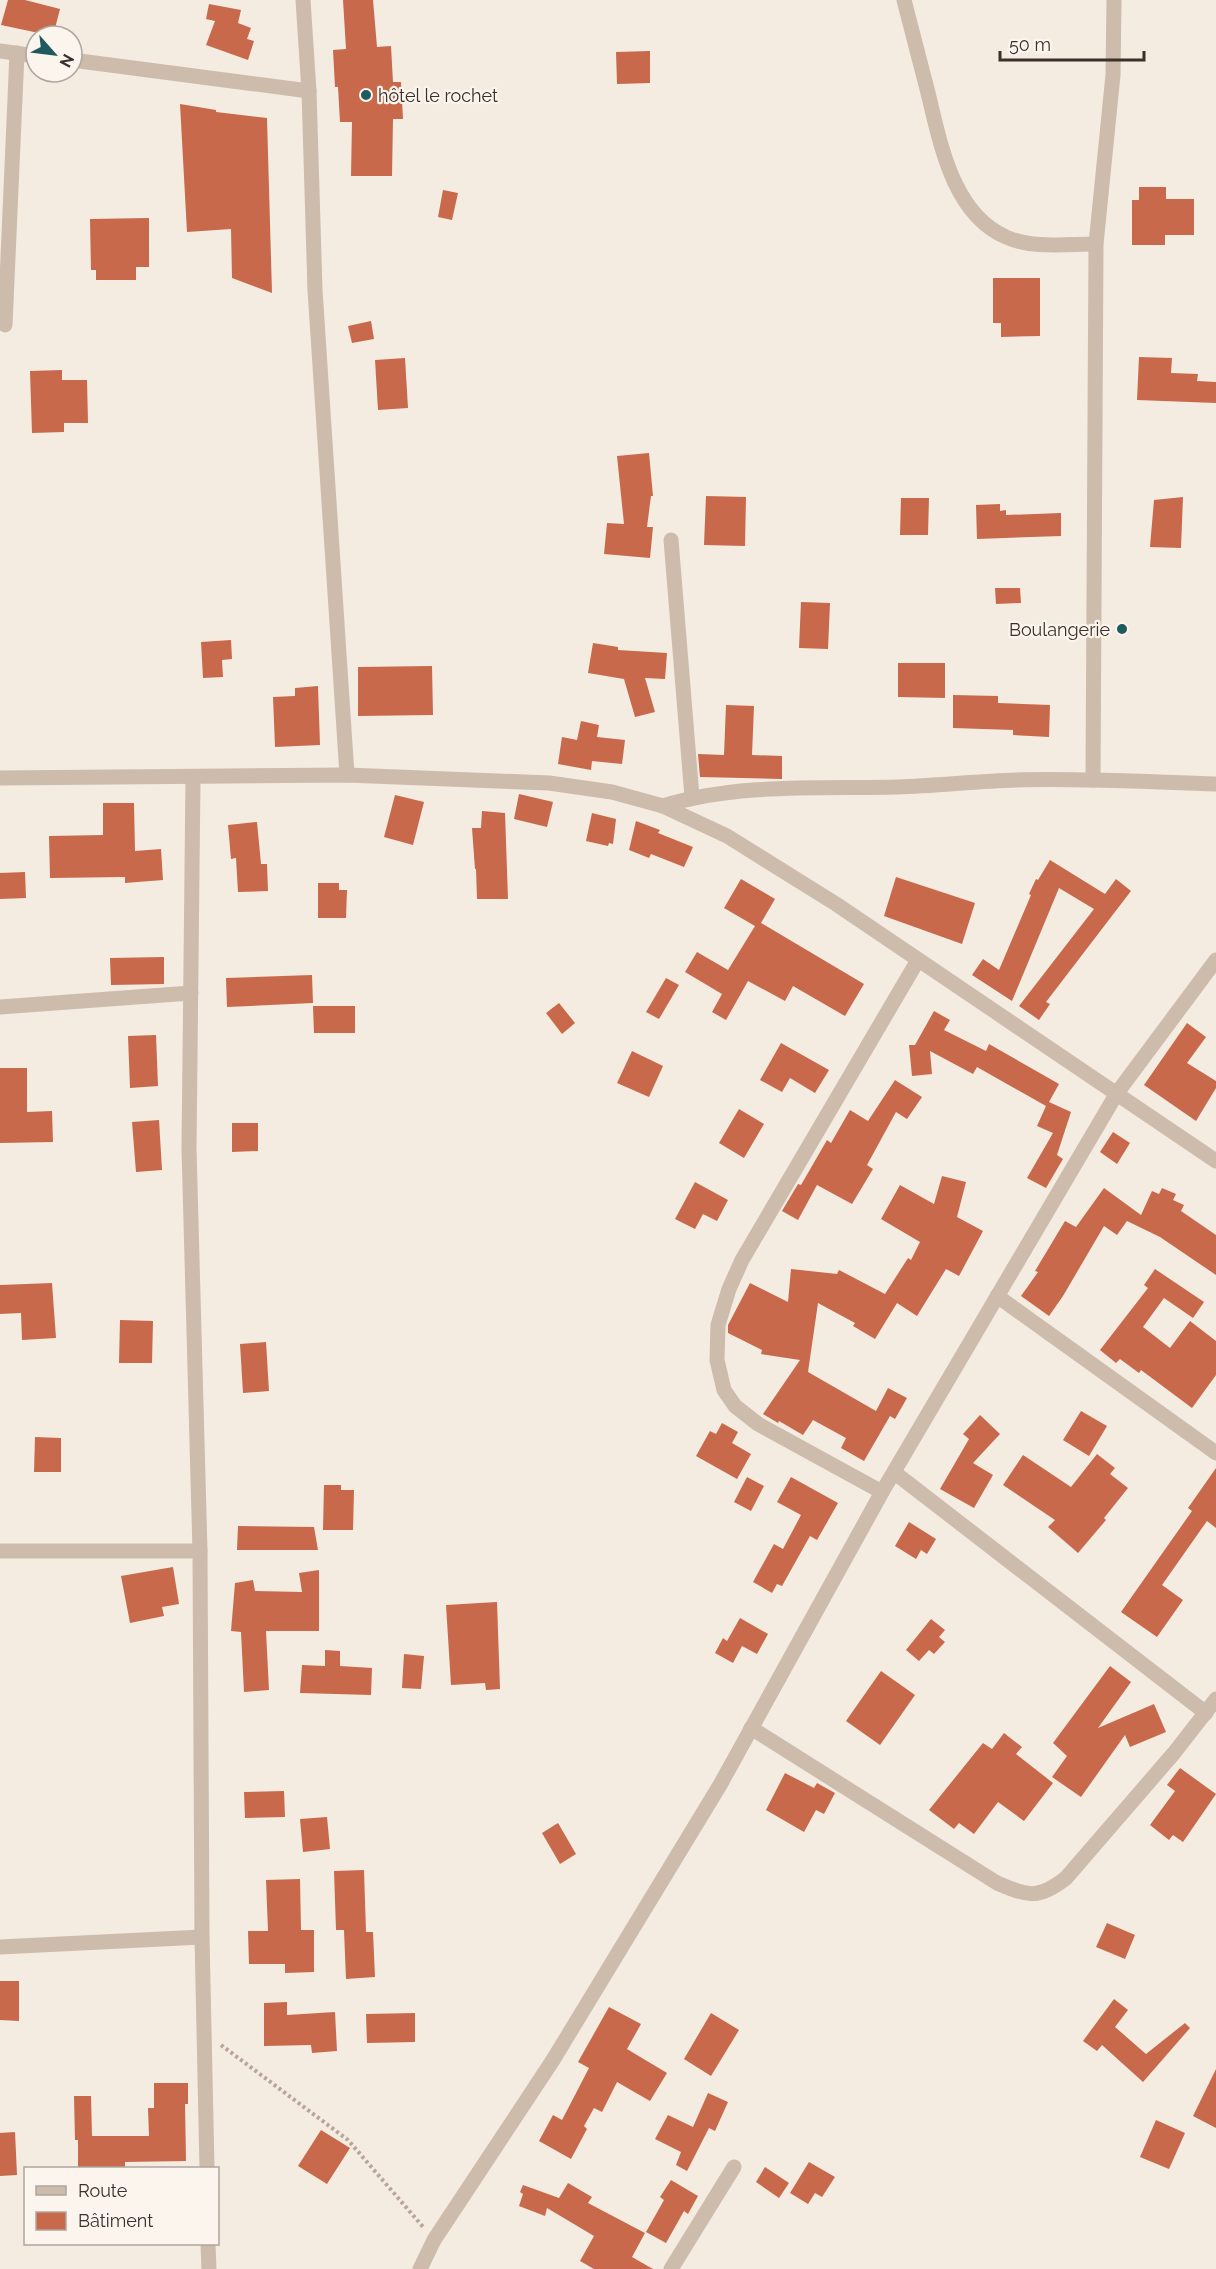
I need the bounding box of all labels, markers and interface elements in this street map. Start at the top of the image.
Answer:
north arrow [24,24,84,84]
scale bar [1000,24,1144,62]
text: 50 m [1009,34,1051,55]
text: N [56,51,78,71]
place label: hôtel le rochet [378,85,498,106]
marker: hôtel le rochet [359,88,373,102]
place label: Boulangerie [1009,619,1110,640]
marker: Boulangerie [1115,622,1129,636]
legend [24,2167,219,2245]
text: Route [78,2180,128,2201]
text: Bâtiment [78,2210,153,2231]

